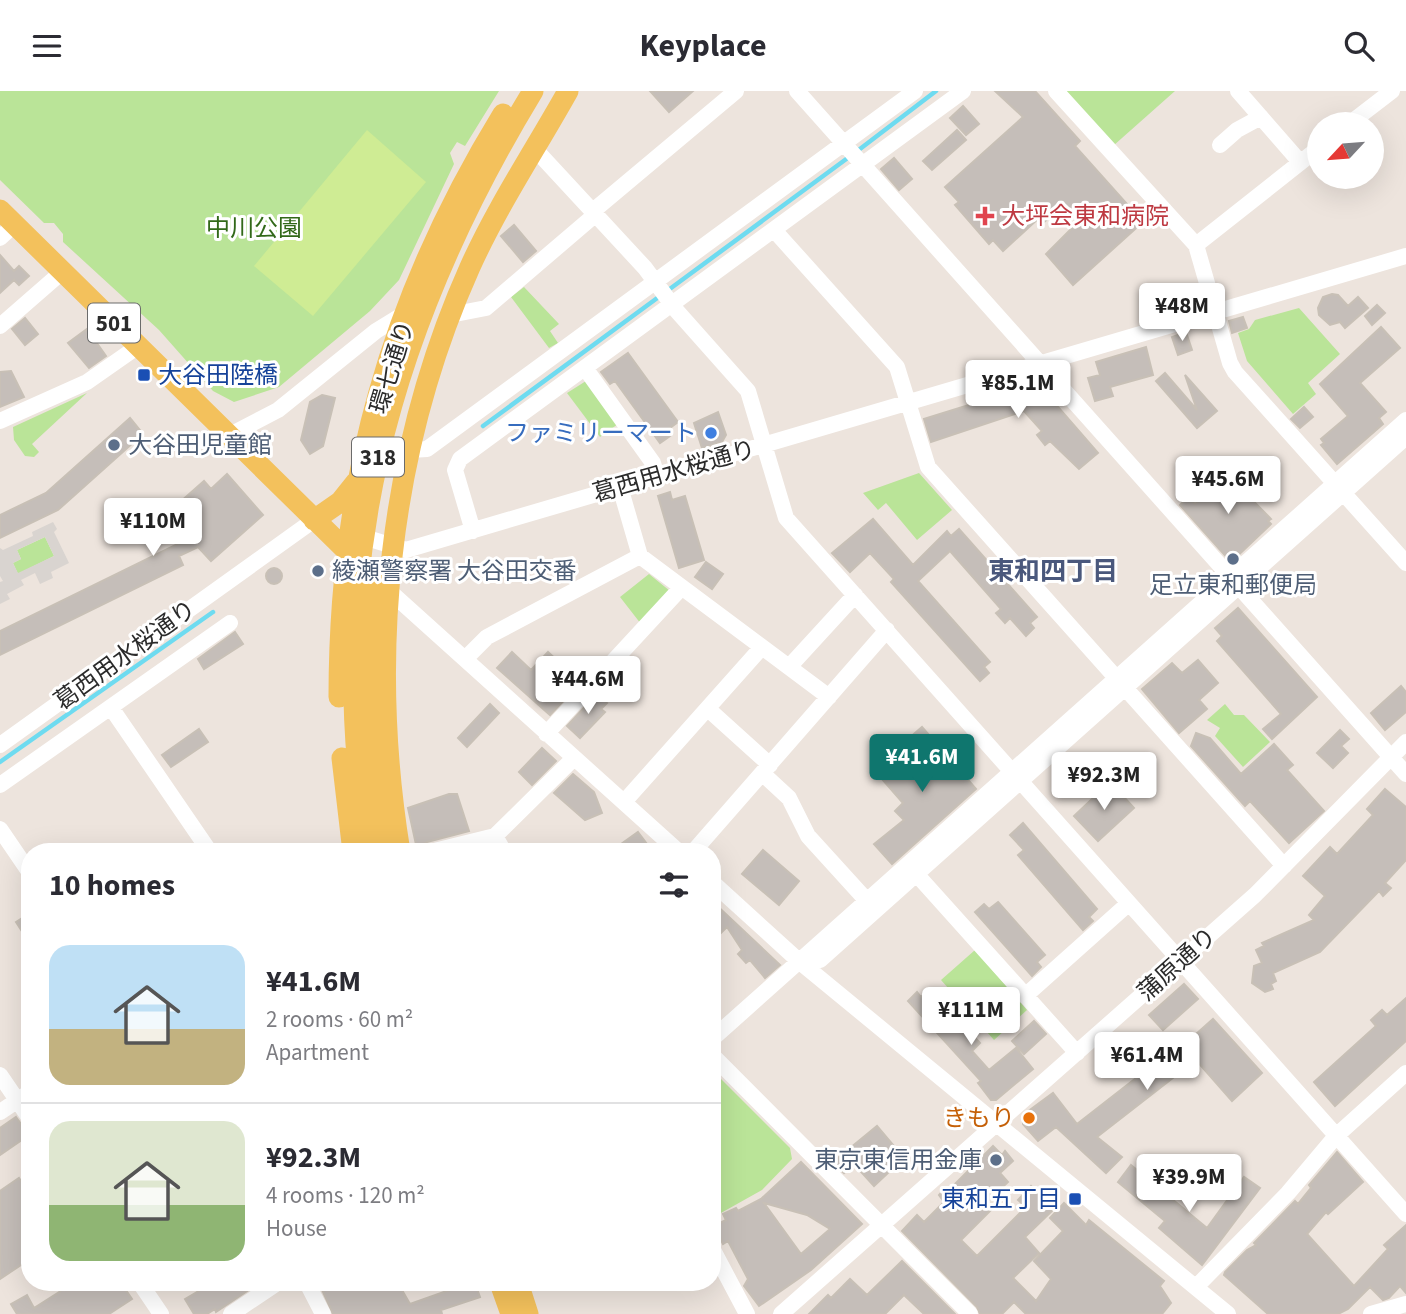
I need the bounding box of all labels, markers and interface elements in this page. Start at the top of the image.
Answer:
text: Keyplace [639,23,767,69]
icon: menu [28,27,66,65]
icon: search [1340,27,1378,65]
north arrow [1307,112,1384,189]
map controls [1307,112,1384,189]
place label: 大坪会東和病院 [1001,199,1169,234]
marker: 大坪会東和病院 [975,206,995,226]
park label: 中川公園 [206,211,302,246]
pin: ¥48M [1141,283,1223,343]
text: ¥48M [1155,289,1209,322]
road number: 501 [88,304,140,343]
street label: 環七通り [362,316,423,418]
place label: 大谷田陸橋 [158,358,278,393]
pin: ¥85.1M [961,361,1075,420]
text: ¥85.1M [981,366,1055,399]
marker: 大谷田陸橋 [136,367,152,383]
place label: ファミリーマート [505,416,697,451]
marker: ファミリーマート [703,425,719,441]
place label: 大谷田児童館 [128,428,272,463]
street label: 葛西用水桜通り [589,432,760,511]
marker: 大谷田児童館 [106,437,122,453]
road number: 318 [352,437,404,477]
pin: ¥45.6M [1171,457,1285,516]
text: ¥45.6M [1191,462,1265,495]
pin: ¥110M [104,498,202,558]
text: ¥110M [120,504,186,537]
marker: 足立東和郵便局 [1225,551,1241,567]
district label: 東和四丁目 [988,553,1118,590]
place label: 綾瀬警察署 大谷田交番 [332,554,577,589]
marker: 綾瀬警察署 大谷田交番 [310,563,326,579]
place label: 足立東和郵便局 [1149,568,1317,603]
street label: 葛西用水桜通り [47,592,204,719]
pin: ¥44.6M [531,657,645,716]
text: ¥44.6M [551,662,625,695]
pin: ¥41.6M [865,735,979,794]
text: ¥41.6M [885,740,959,773]
pin: ¥92.3M [1047,753,1161,812]
text: ¥92.3M [1067,758,1141,791]
text: 10 homes [49,864,175,907]
icon: filters [655,866,693,904]
street label: 蒲原通り [1130,919,1225,1009]
text: ¥41.6M [266,960,361,1003]
icon: home [105,973,189,1057]
pin: ¥111M [922,988,1020,1047]
text: ¥111M [938,993,1004,1026]
text: 2 rooms · 60 m² [266,1003,413,1036]
pin: ¥61.4M [1090,1033,1204,1092]
text: Apartment [266,1036,369,1069]
text: ¥61.4M [1110,1038,1184,1071]
place label: きもり [943,1101,1015,1136]
marker: きもり [1021,1110,1037,1126]
text: ¥92.3M [266,1136,361,1179]
place label: 東京東信用金庫 [814,1143,982,1178]
icon: home [105,1149,189,1233]
marker: 東京東信用金庫 [988,1152,1004,1168]
pin: ¥39.9M [1132,1155,1246,1214]
text: ¥39.9M [1152,1160,1226,1193]
text: 4 rooms · 120 m² [266,1179,425,1212]
place label: 東和五丁目 [941,1182,1061,1217]
marker: 東和五丁目 [1067,1191,1083,1207]
text: House [266,1212,327,1245]

